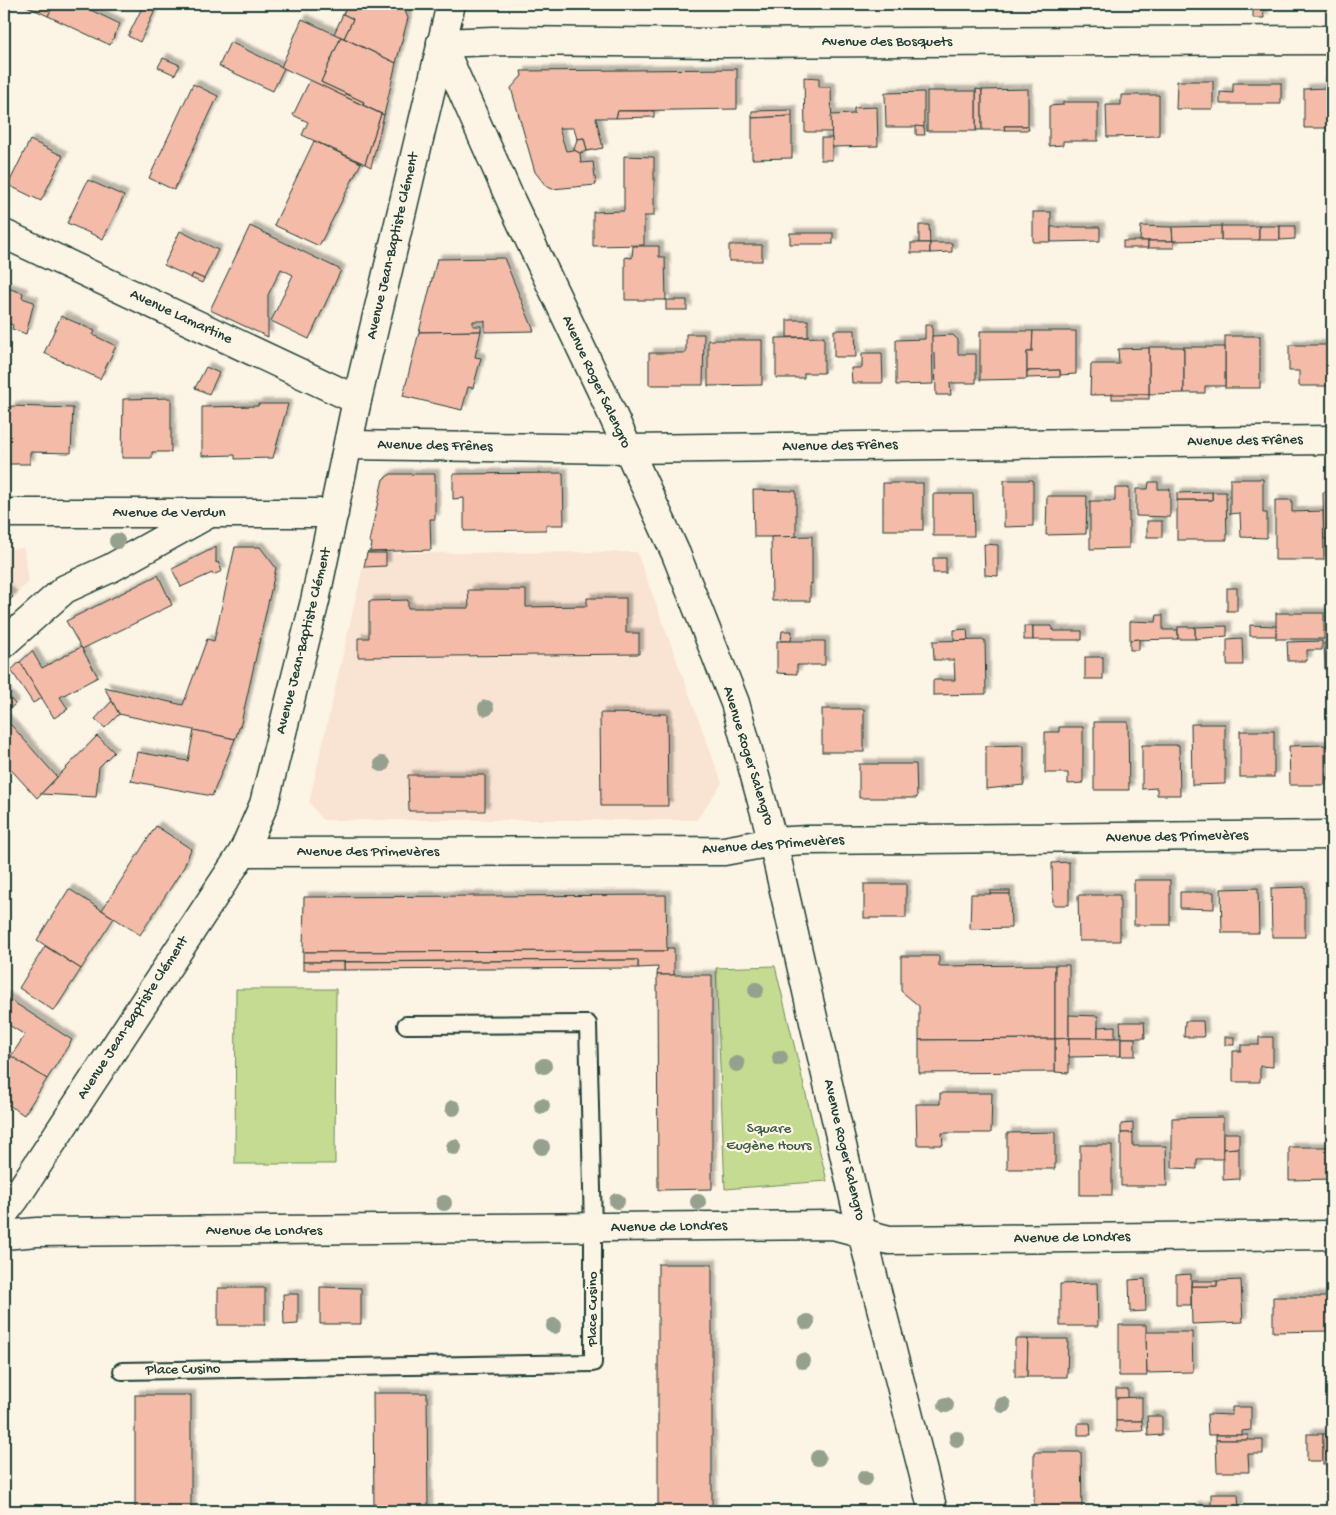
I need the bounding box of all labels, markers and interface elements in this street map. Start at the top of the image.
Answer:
street label: Avenue des Bosquets [822,33,953,51]
street label: Avenue Jean-Baptiste Clément [363,149,424,341]
street label: Avenue Lamartine [127,285,235,349]
street label: Avenue Roger Salengro [557,313,635,451]
street label: Avenue des Frênes [1187,431,1303,451]
street label: Avenue des Frênes [377,436,493,456]
street label: Avenue des Frênes [782,436,898,456]
street label: Avenue de Verdun [112,504,226,522]
street label: Avenue Jean-Baptiste Clément [272,544,336,736]
street label: Avenue Roger Salengro [718,684,778,828]
street label: Avenue des Primevères [1106,827,1249,847]
street label: Avenue des Primevères [701,831,845,859]
street label: Avenue des Primevères [297,843,440,861]
street label: Avenue Jean-Baptiste Clément [73,931,194,1103]
street label: Avenue Roger Salengro [819,1078,869,1223]
park label: Square Eugène Hours [726,1120,812,1155]
street label: Avenue de Londres [611,1217,728,1237]
street label: Avenue de Londres [206,1222,323,1240]
street label: Avenue de Londres [1014,1228,1131,1248]
street label: Place Cusino [584,1271,602,1348]
street label: Place Cusino [144,1360,221,1380]

